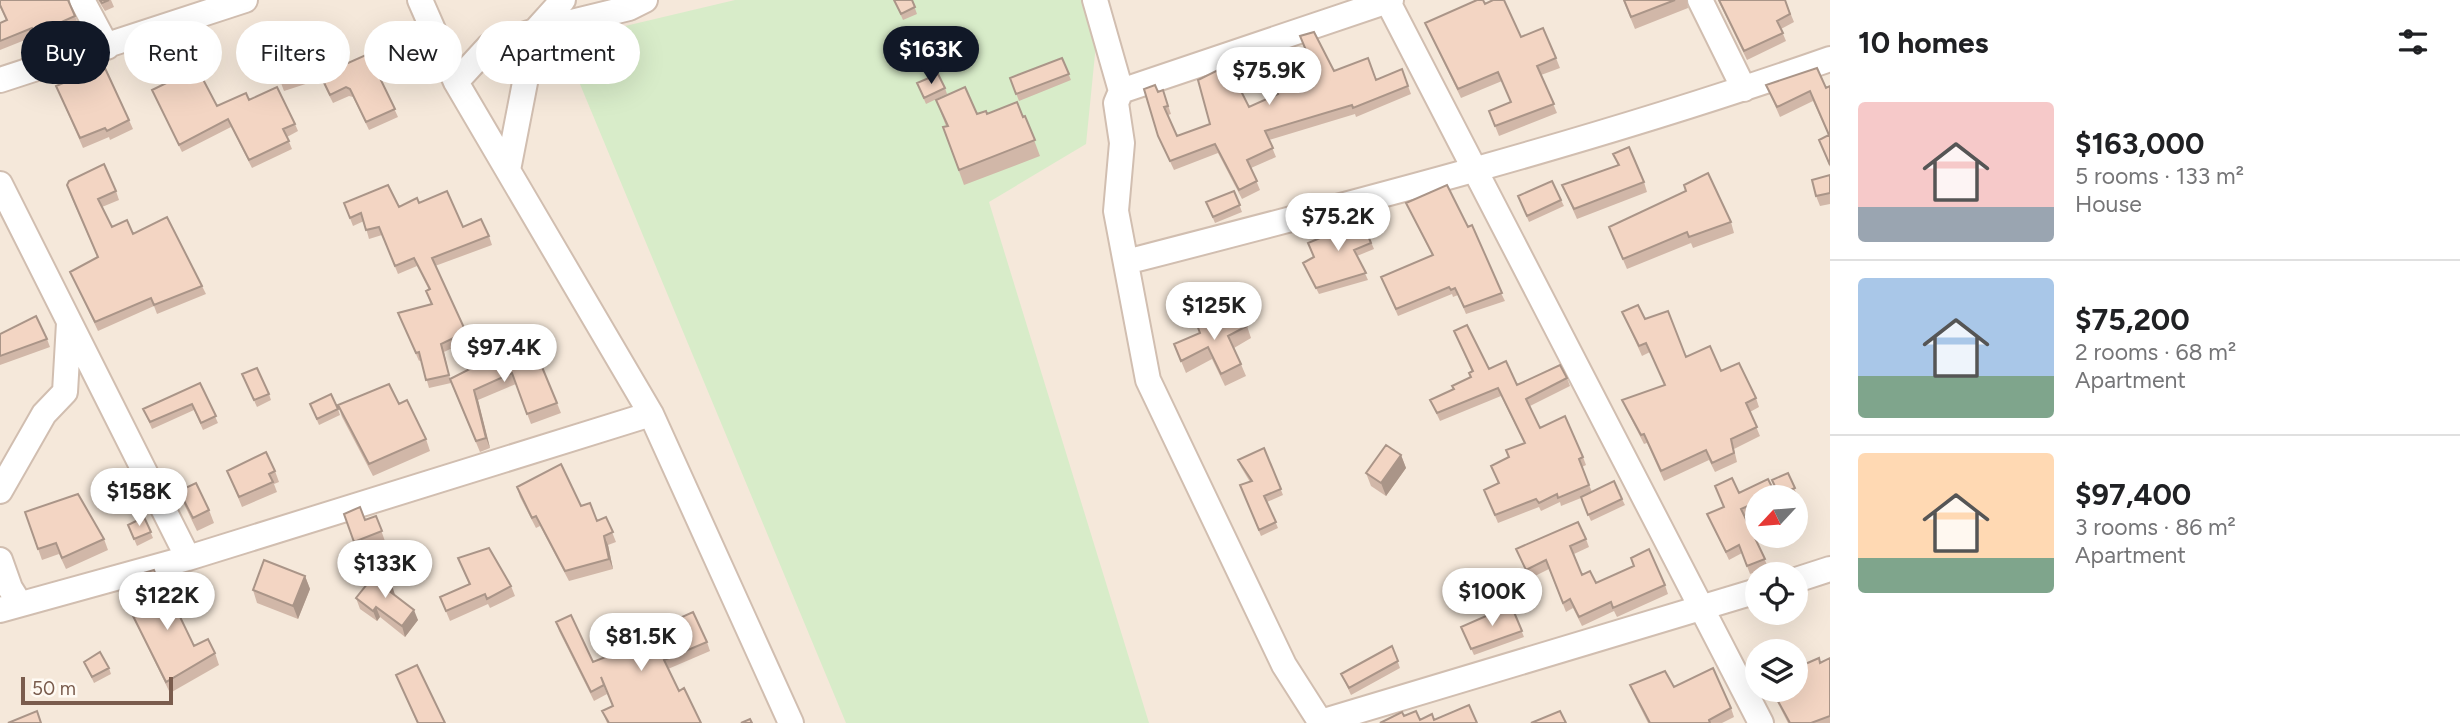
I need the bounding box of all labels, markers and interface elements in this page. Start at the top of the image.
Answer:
chip: Buy [21,21,110,84]
chip: Rent [124,21,222,84]
chip: Filters [236,21,350,84]
chip: New [364,21,462,84]
chip: Apartment [476,21,640,84]
icon: filters [2394,23,2432,61]
text: 10 homes [1858,24,1989,61]
pin: $163K [882,27,980,86]
text: $163K [899,35,963,63]
pin: $75.9K [1212,48,1326,107]
text: $75.9K [1232,56,1306,84]
text: $163,000 [2075,125,2204,162]
icon: home [1914,130,1998,214]
text: 5 rooms · 133 m² [2075,162,2244,190]
text: House [2075,190,2142,218]
pin: $75.2K [1281,194,1395,253]
text: $75.2K [1301,202,1375,230]
pin: $125K [1165,282,1263,342]
text: $125K [1182,291,1246,319]
text: $75,200 [2075,301,2190,338]
icon: home [1914,306,1998,390]
pin: $97.4K [447,324,561,384]
text: $97.4K [467,333,541,361]
text: 2 rooms · 68 m² [2075,338,2236,366]
text: Apartment [2075,366,2186,394]
pin: $158K [90,468,188,528]
text: $97,400 [2075,476,2191,513]
text: $158K [106,477,172,505]
icon: home [1914,481,1998,565]
north arrow [1745,485,1808,548]
map controls [1745,485,1808,702]
text: 3 rooms · 86 m² [2075,513,2236,541]
pin: $133K [336,540,434,600]
text: Apartment [2075,541,2186,569]
text: $133K [353,549,417,577]
button: locate [1745,562,1808,625]
pin: $100K [1443,568,1541,628]
pin: $122K [118,572,216,632]
text: $100K [1458,577,1526,605]
text: $122K [135,581,199,609]
pin: $81.5K [584,614,698,673]
text: $81.5K [606,622,676,650]
button: layers [1745,639,1808,702]
scale bar [21,674,173,706]
text: 50 m [32,677,76,700]

